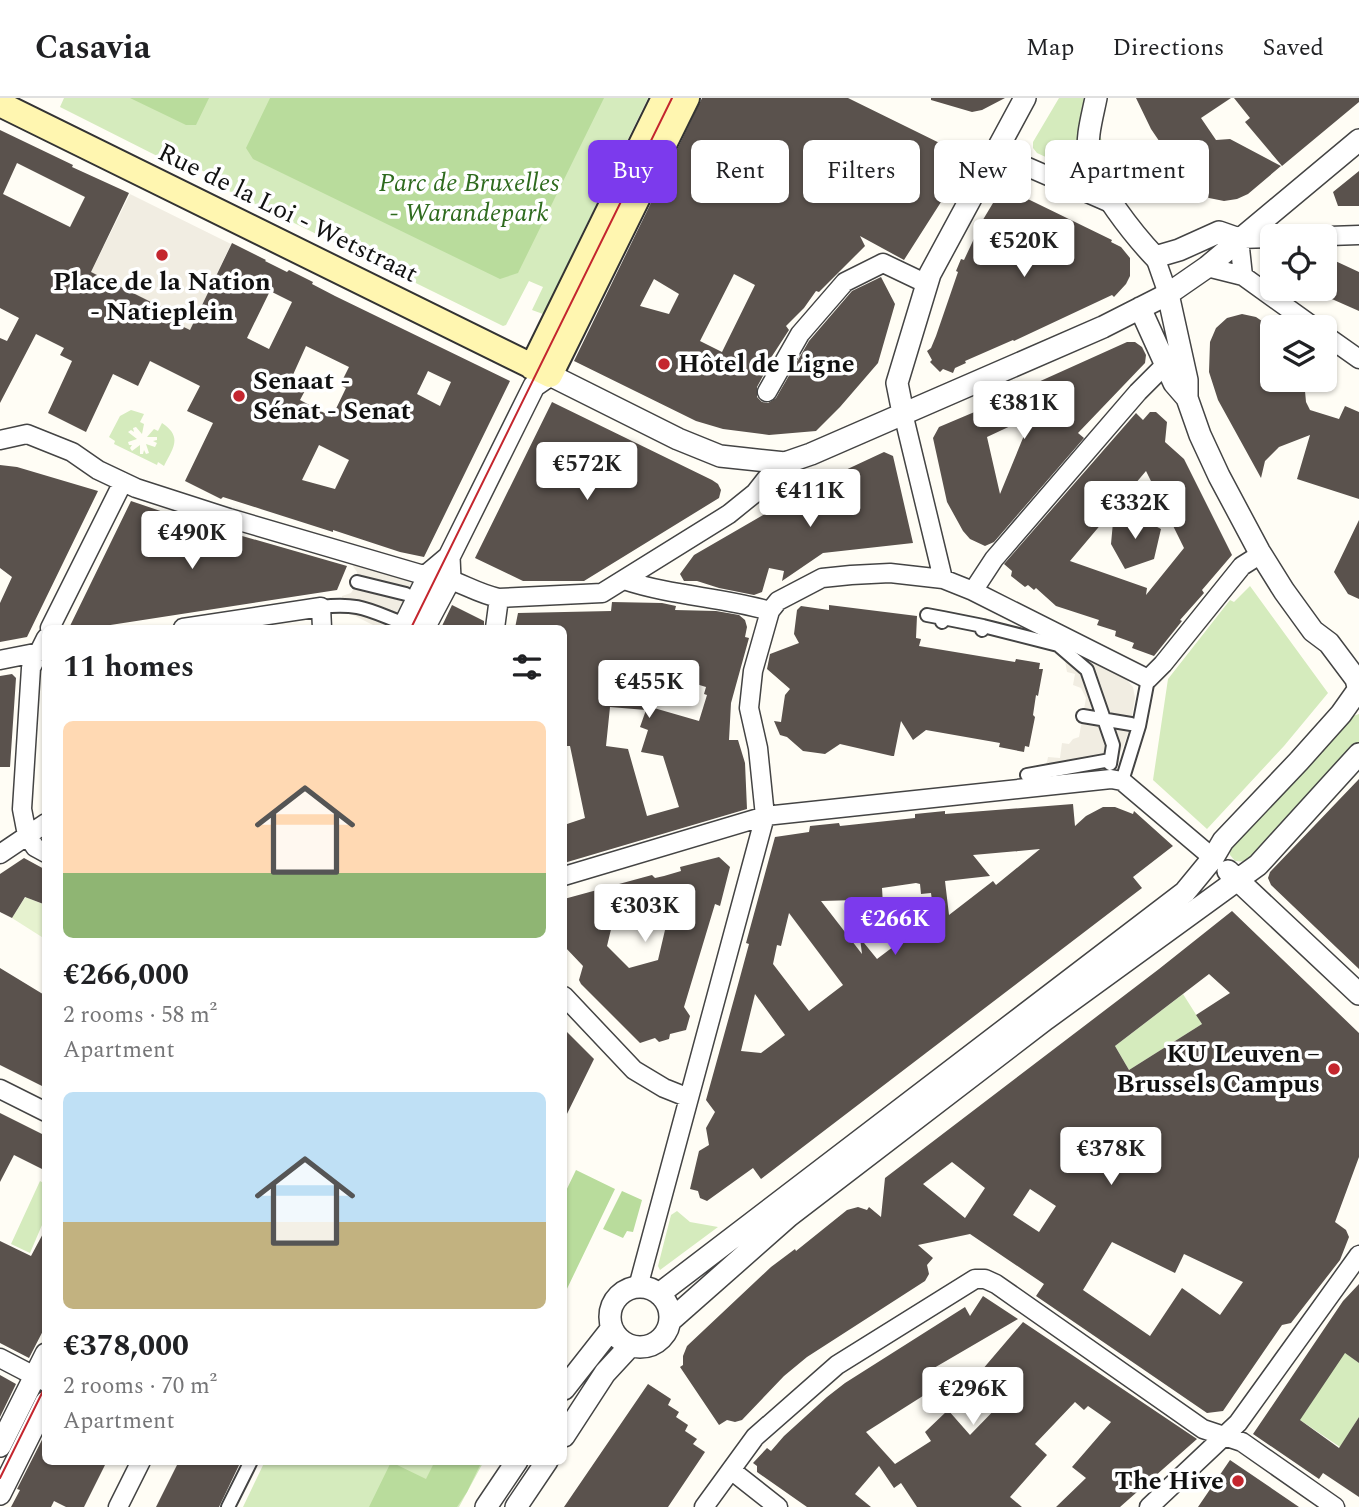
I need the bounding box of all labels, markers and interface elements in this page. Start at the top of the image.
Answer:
text: Casavia [35,23,151,73]
text: Map [1026,30,1074,66]
text: Directions [1112,30,1224,66]
text: Saved [1262,30,1324,66]
street label: Rue de la Loi - Wetstraat [151,133,425,293]
chip: Buy [588,140,677,203]
chip: Rent [691,140,789,203]
chip: Filters [803,140,920,203]
chip: New [934,140,1031,203]
chip: Apartment [1045,140,1209,203]
park label: Parc de Bruxelles - Warandepark [379,163,559,233]
pin: €520K [975,220,1073,279]
text: €520K [989,224,1059,259]
map controls [1260,224,1337,392]
button: locate [1260,224,1337,301]
marker: Place de la Nation - Natieplein [154,247,170,263]
place label: Place de la Nation - Natieplein [53,262,271,332]
button: layers [1260,315,1337,392]
place label: Hôtel de Ligne [678,344,855,384]
marker: Hôtel de Ligne [656,356,672,372]
place label: Senaat - Sénat - Senat [253,361,411,431]
pin: €381K [975,382,1073,441]
text: €381K [989,386,1059,421]
marker: Senaat - Sénat - Senat [231,388,247,404]
pin: €572K [538,442,636,502]
text: €572K [552,447,622,482]
pin: €411K [761,470,859,529]
text: €411K [775,474,845,509]
pin: €332K [1086,482,1184,541]
text: €332K [1100,486,1170,521]
pin: €490K [143,512,241,571]
text: €490K [157,516,227,551]
text: 11 homes [63,644,194,690]
icon: filters [508,648,546,686]
pin: €455K [600,660,698,720]
text: €455K [614,665,684,700]
icon: home [242,767,368,893]
pin: €303K [596,884,694,944]
text: €303K [610,889,680,924]
pin: €266K [846,898,944,957]
text: €266K [860,902,930,937]
text: €266,000 [63,952,189,998]
text: 2 rooms · 58 m² [63,998,217,1033]
text: Apartment [63,1033,175,1068]
place label: KU Leuven – Brussels Campus [1116,1034,1320,1104]
marker: KU Leuven – Brussels Campus [1326,1061,1342,1077]
pin: €378K [1062,1128,1160,1187]
text: €378K [1076,1132,1146,1167]
icon: home [242,1138,368,1264]
text: €378,000 [63,1323,189,1369]
pin: €296K [924,1368,1022,1427]
text: 2 rooms · 70 m² [63,1369,217,1404]
text: €296K [938,1372,1008,1407]
text: Apartment [63,1404,175,1439]
place label: The Hive [1114,1461,1224,1501]
marker: The Hive [1230,1473,1246,1489]

